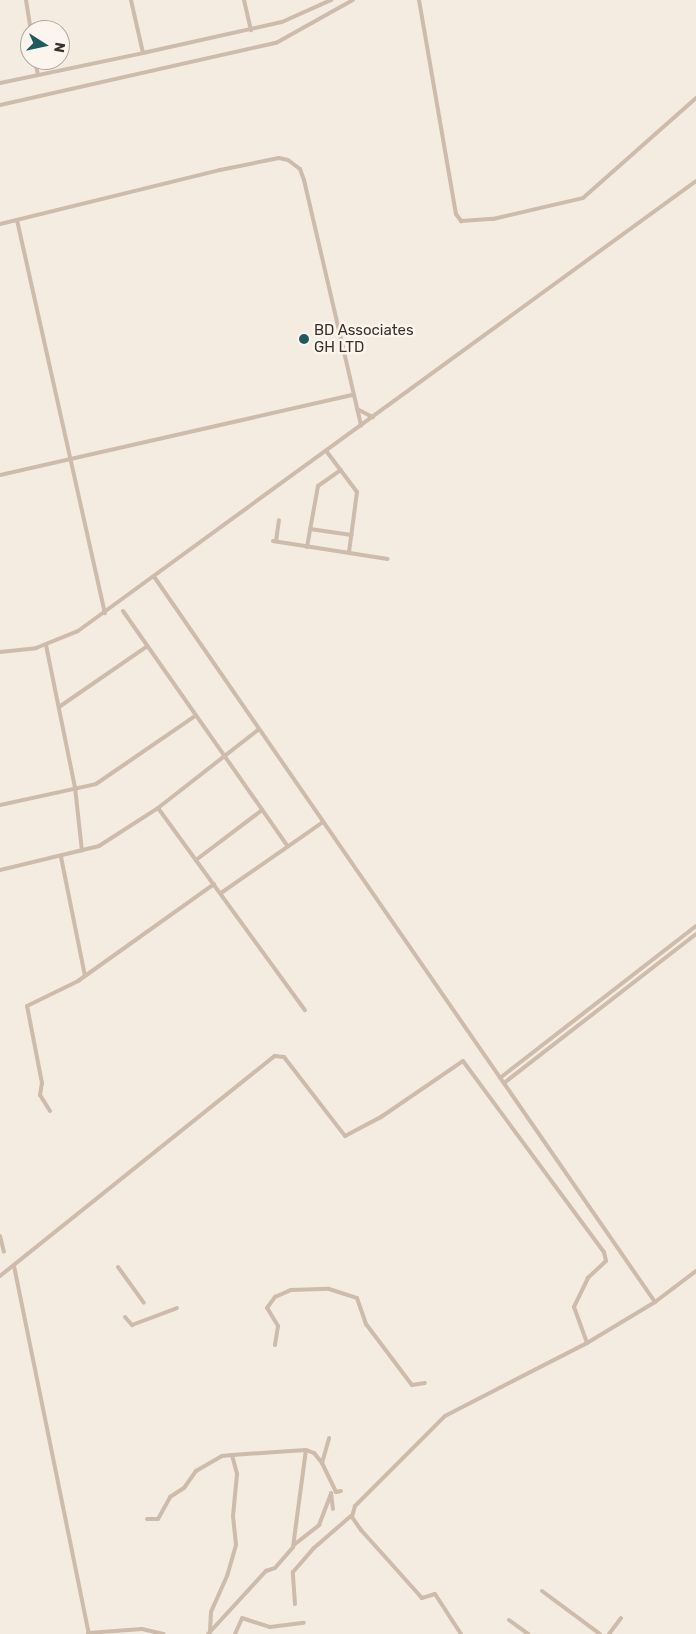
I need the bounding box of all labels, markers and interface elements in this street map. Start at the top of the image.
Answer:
north arrow [20,20,70,70]
text: N [50,41,69,54]
place label: BD Associates GH LTD [314,321,414,356]
marker: BD Associates GH LTD [298,333,310,345]

